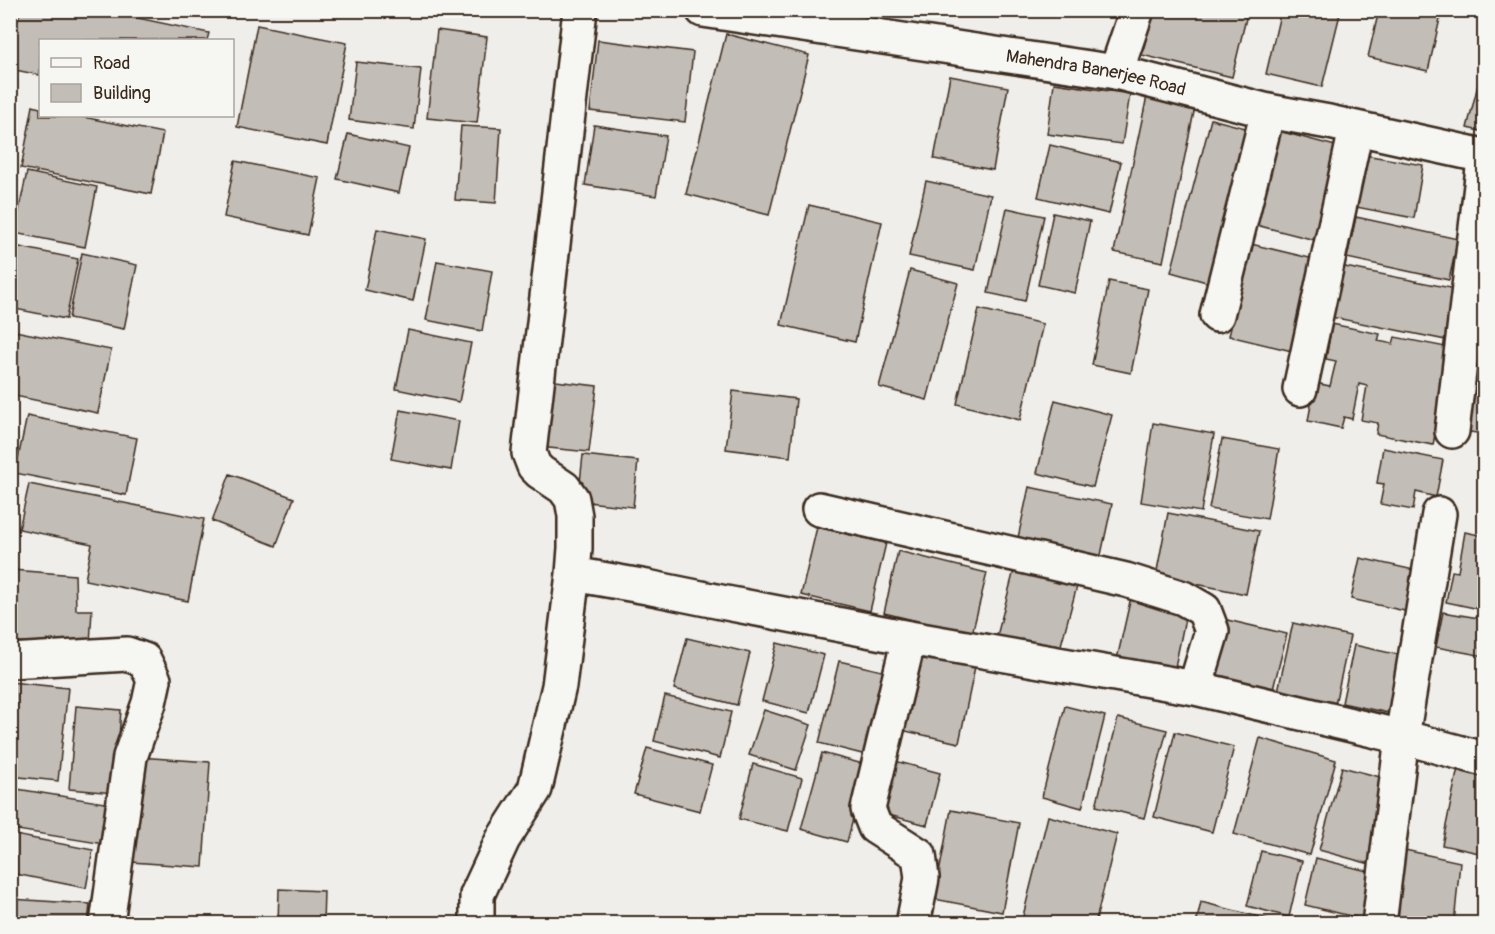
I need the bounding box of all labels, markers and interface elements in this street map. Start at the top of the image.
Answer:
legend [39,39,234,117]
street label: Mahendra Banerjee Road [1005,44,1188,101]
text: Road [93,52,130,75]
text: Building [93,82,151,105]

